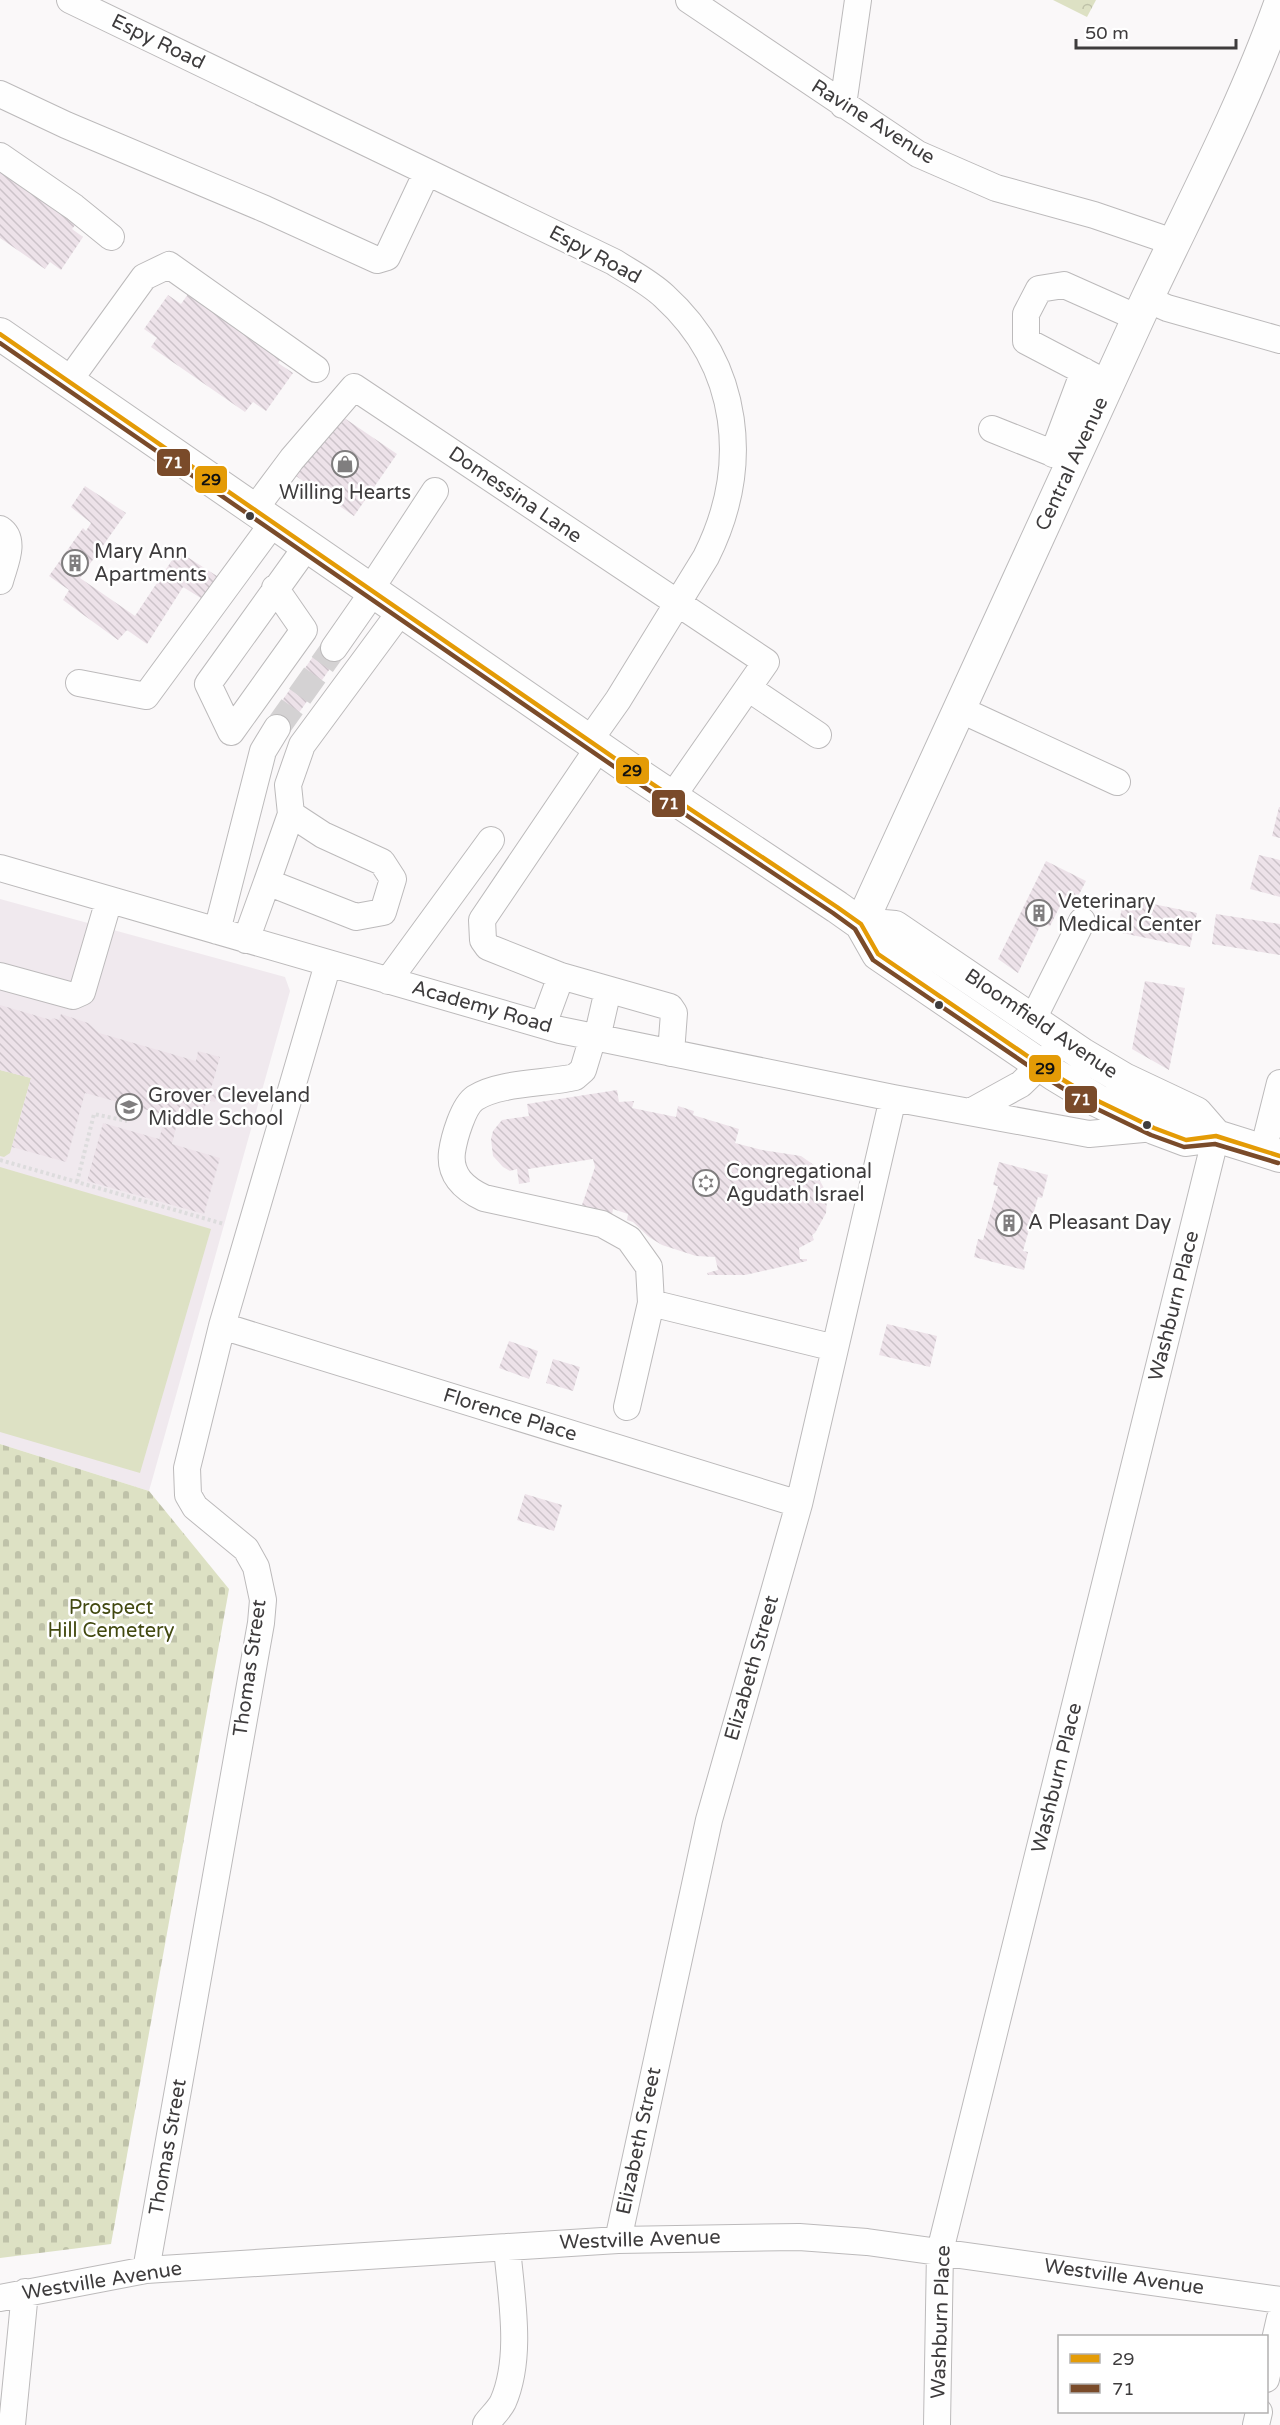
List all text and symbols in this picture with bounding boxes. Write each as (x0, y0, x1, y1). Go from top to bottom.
street label: Espy Road (107, 9, 209, 75)
scale bar (1076, 12, 1236, 50)
text: 50 m (1085, 22, 1129, 44)
street label: Ravine Avenue (807, 74, 939, 170)
street label: Espy Road (545, 221, 645, 289)
street label: Central Avenue (1030, 393, 1114, 535)
street label: Domessina Lane (444, 442, 586, 548)
line badge: 71 (156, 448, 191, 477)
shop icon: Willing Hearts (330, 449, 360, 479)
text: 71 (163, 453, 183, 473)
line badge: 29 (194, 465, 228, 494)
text: 29 (201, 470, 221, 490)
place label: Willing Hearts (279, 481, 411, 505)
unlabelled marker (244, 510, 256, 522)
place label: Mary Ann Apartments (94, 540, 207, 587)
building icon: Mary Ann Apartments (60, 548, 90, 578)
line badge: 29 (615, 756, 650, 785)
text: 29 (622, 761, 642, 781)
line badge: 71 (651, 789, 686, 818)
text: 71 (659, 794, 679, 814)
place label: Veterinary Medical Center (1058, 890, 1202, 937)
building icon: Veterinary Medical Center (1024, 898, 1054, 928)
street label: Bloomfield Avenue (960, 964, 1122, 1084)
street label: Academy Road (409, 975, 555, 1039)
unlabelled marker (933, 999, 945, 1011)
line badge: 29 (1028, 1054, 1062, 1083)
text: 29 (1035, 1059, 1055, 1079)
place label: Grover Cleveland Middle School (148, 1084, 310, 1131)
line badge: 71 (1064, 1085, 1098, 1114)
text: 71 (1071, 1090, 1091, 1110)
school or university icon: Grover Cleveland Middle School (114, 1092, 144, 1122)
unlabelled marker (1141, 1119, 1153, 1131)
place label: Congregational Agudath Israel (726, 1160, 872, 1207)
synagogue icon: Congregational Agudath Israel (691, 1168, 721, 1198)
building icon: A Pleasant Day (994, 1208, 1024, 1238)
place label: A Pleasant Day (1028, 1211, 1171, 1235)
street label: Washburn Place (1144, 1229, 1204, 1383)
street label: Florence Place (440, 1383, 580, 1447)
street label: Elizabeth Street (720, 1592, 784, 1743)
park label: Prospect Hill Cemetery (48, 1596, 175, 1643)
street label: Thomas Street (229, 1598, 272, 1738)
street label: Washburn Place (1027, 1701, 1087, 1855)
street label: Elizabeth Street (612, 2065, 666, 2217)
street label: Thomas Street (144, 2077, 192, 2217)
street label: Westville Avenue (559, 2225, 721, 2255)
street label: Washburn Place (926, 2245, 956, 2399)
street label: Westville Avenue (1042, 2254, 1206, 2300)
street label: Westville Avenue (20, 2257, 184, 2305)
legend (1058, 2335, 1268, 2413)
text: 29 (1112, 2348, 1135, 2370)
text: 71 (1112, 2378, 1135, 2400)

